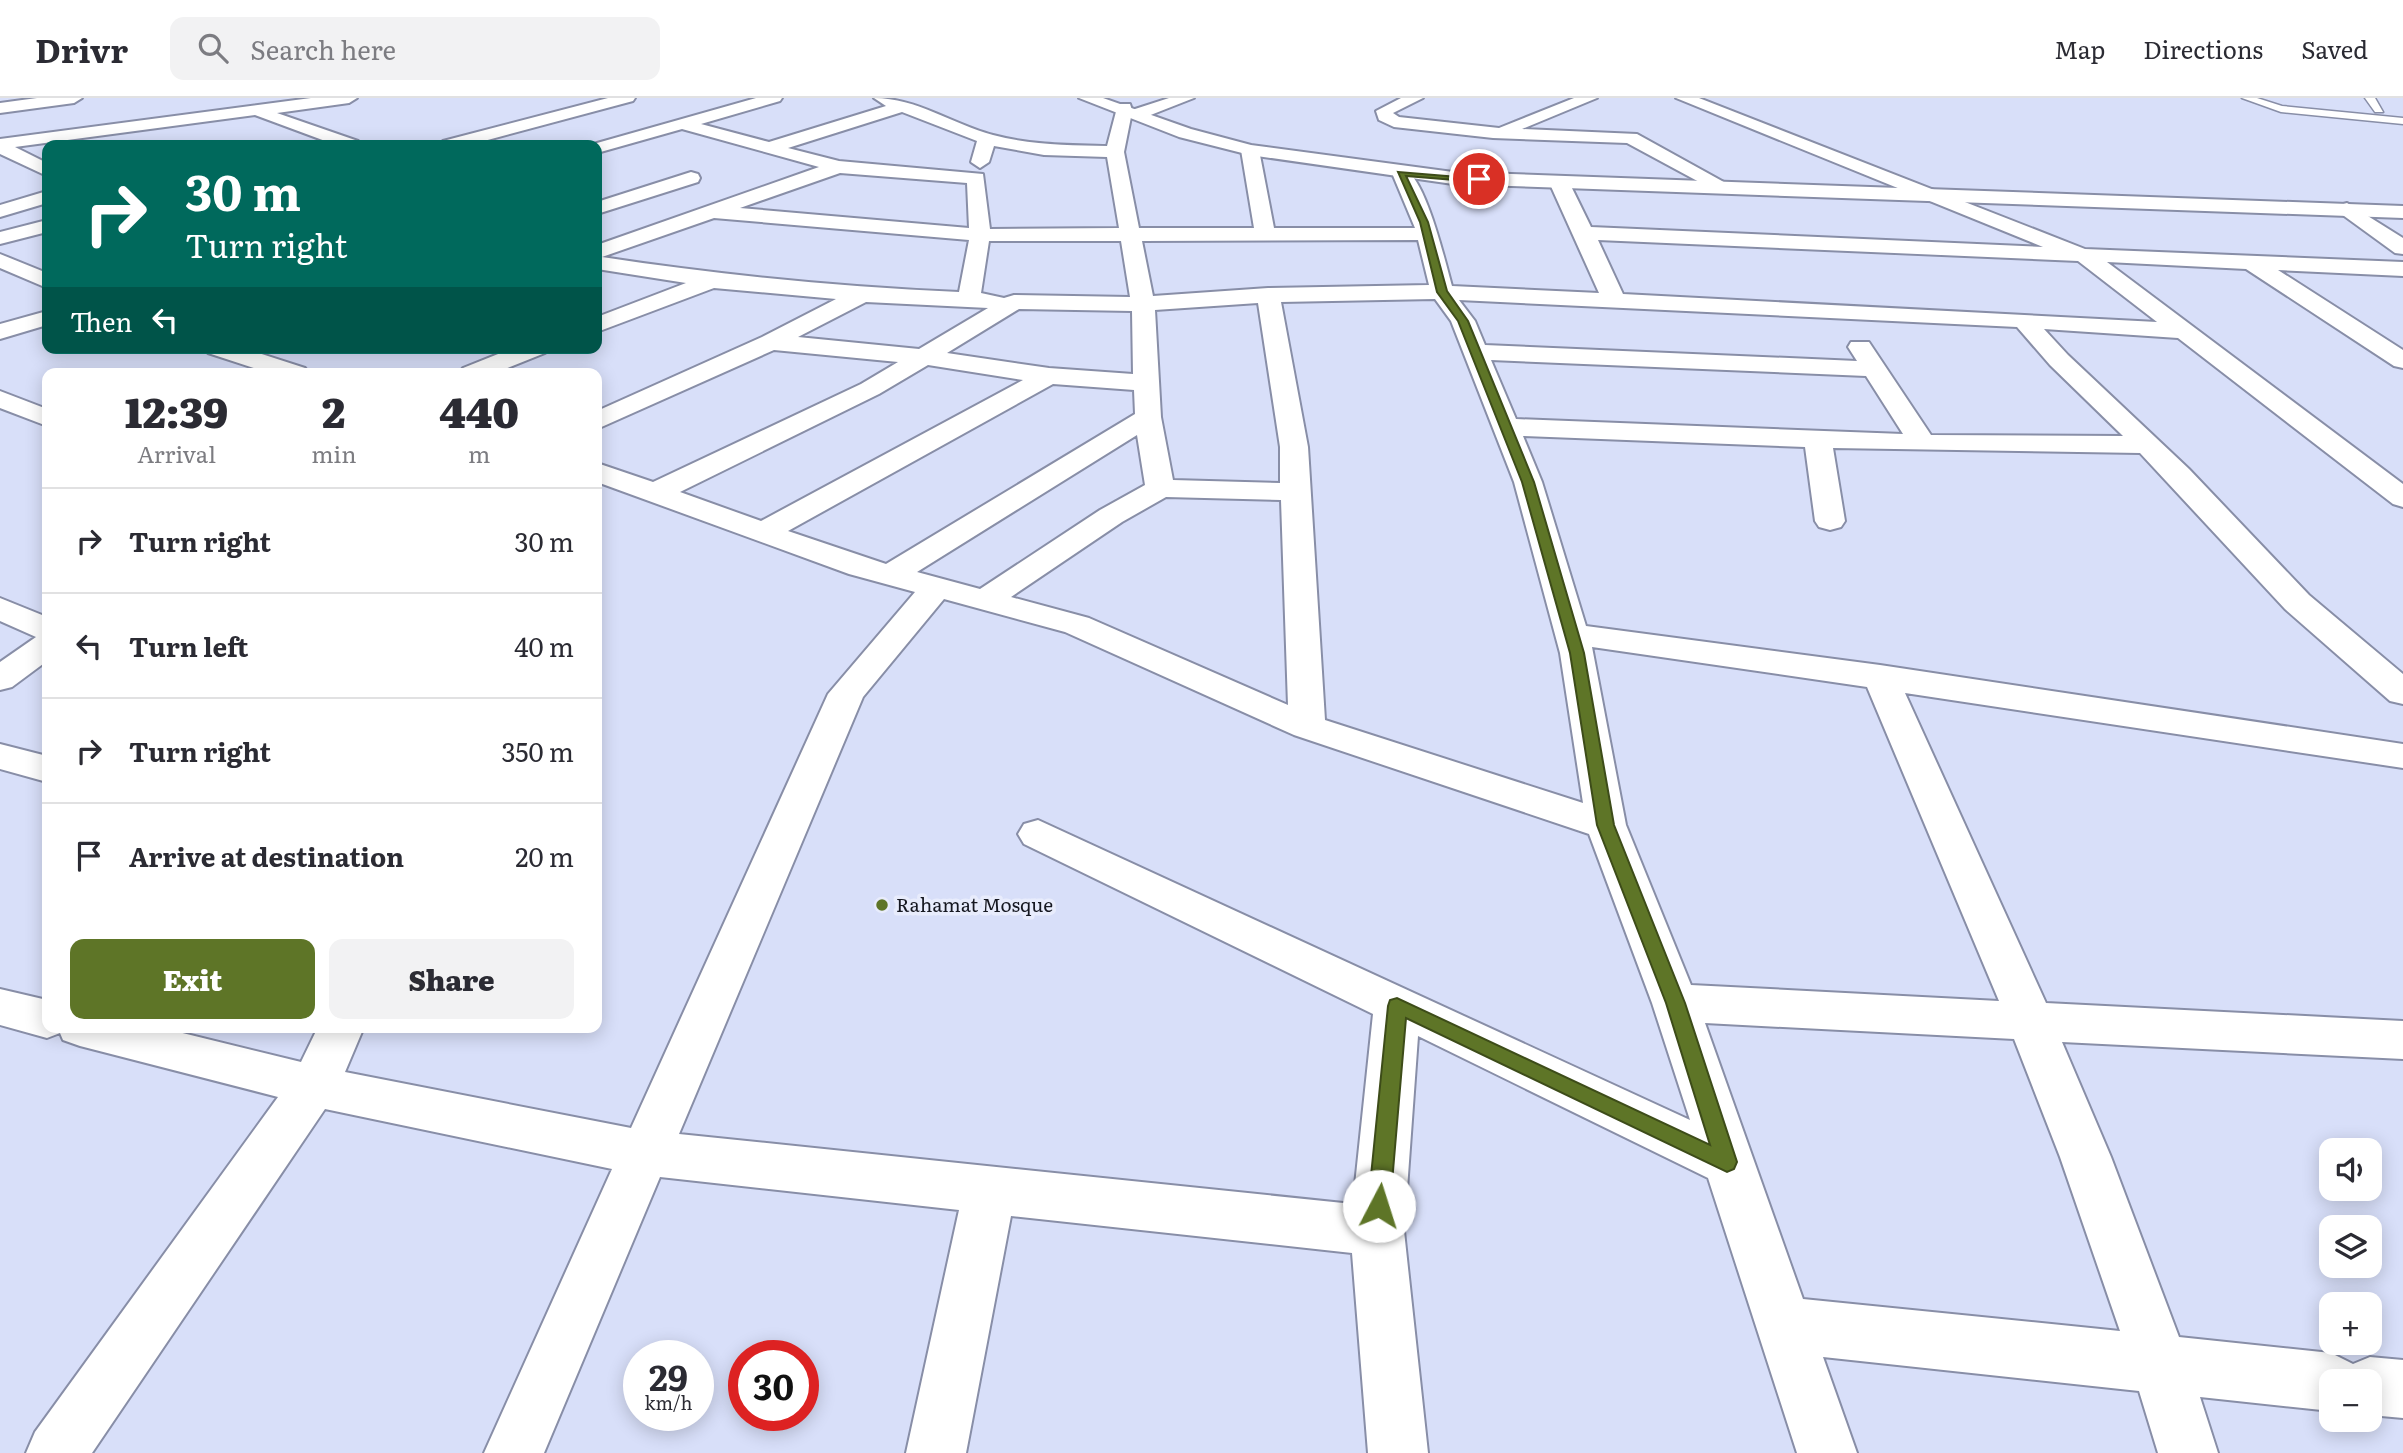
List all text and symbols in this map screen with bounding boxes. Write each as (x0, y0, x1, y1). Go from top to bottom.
search box (170, 17, 660, 80)
text: Drivr (35, 24, 128, 73)
icon: search (194, 29, 232, 67)
text: Search here (250, 29, 396, 68)
text: Map (2054, 31, 2105, 66)
text: Directions (2143, 31, 2263, 66)
text: Saved (2301, 31, 2368, 66)
pin (1449, 149, 1509, 209)
text: 30 m (185, 153, 301, 226)
icon: arrive (1460, 160, 1498, 198)
icon: right (70, 168, 161, 259)
text: Turn right (185, 220, 347, 268)
text: Then (70, 301, 132, 340)
icon: left (146, 301, 184, 339)
text: 12:39 (125, 379, 228, 441)
text: 2 (322, 379, 345, 441)
text: 440 (439, 379, 519, 441)
text: Arrival (137, 436, 216, 470)
text: min (311, 436, 356, 470)
text: m (468, 436, 490, 470)
text: Turn right (129, 521, 271, 560)
text: 30 m (514, 521, 574, 560)
icon: right (70, 522, 108, 560)
text: Turn left (129, 626, 248, 665)
text: 40 m (514, 626, 574, 665)
icon: left (70, 627, 108, 665)
text: Turn right (129, 731, 271, 770)
text: 350 m (501, 731, 574, 770)
icon: right (70, 732, 108, 770)
text: Arrive at destination (129, 836, 404, 875)
text: 20 m (515, 836, 574, 875)
icon: arrive (70, 837, 108, 875)
place label: Rahamat Mosque (896, 890, 1053, 918)
marker: Rahamat Mosque (874, 897, 890, 913)
button: Exit (70, 939, 315, 1019)
button: Share (329, 939, 574, 1019)
map controls (2319, 1138, 2382, 1432)
button: sound (2319, 1138, 2382, 1201)
position arrow (1342, 1169, 1416, 1243)
button: layers (2319, 1215, 2382, 1278)
button: + (2319, 1292, 2382, 1355)
speed limit sign: 30 (728, 1340, 819, 1431)
text: 29 (649, 1350, 688, 1402)
button: − (2319, 1369, 2382, 1432)
text: km/h (645, 1389, 692, 1416)

